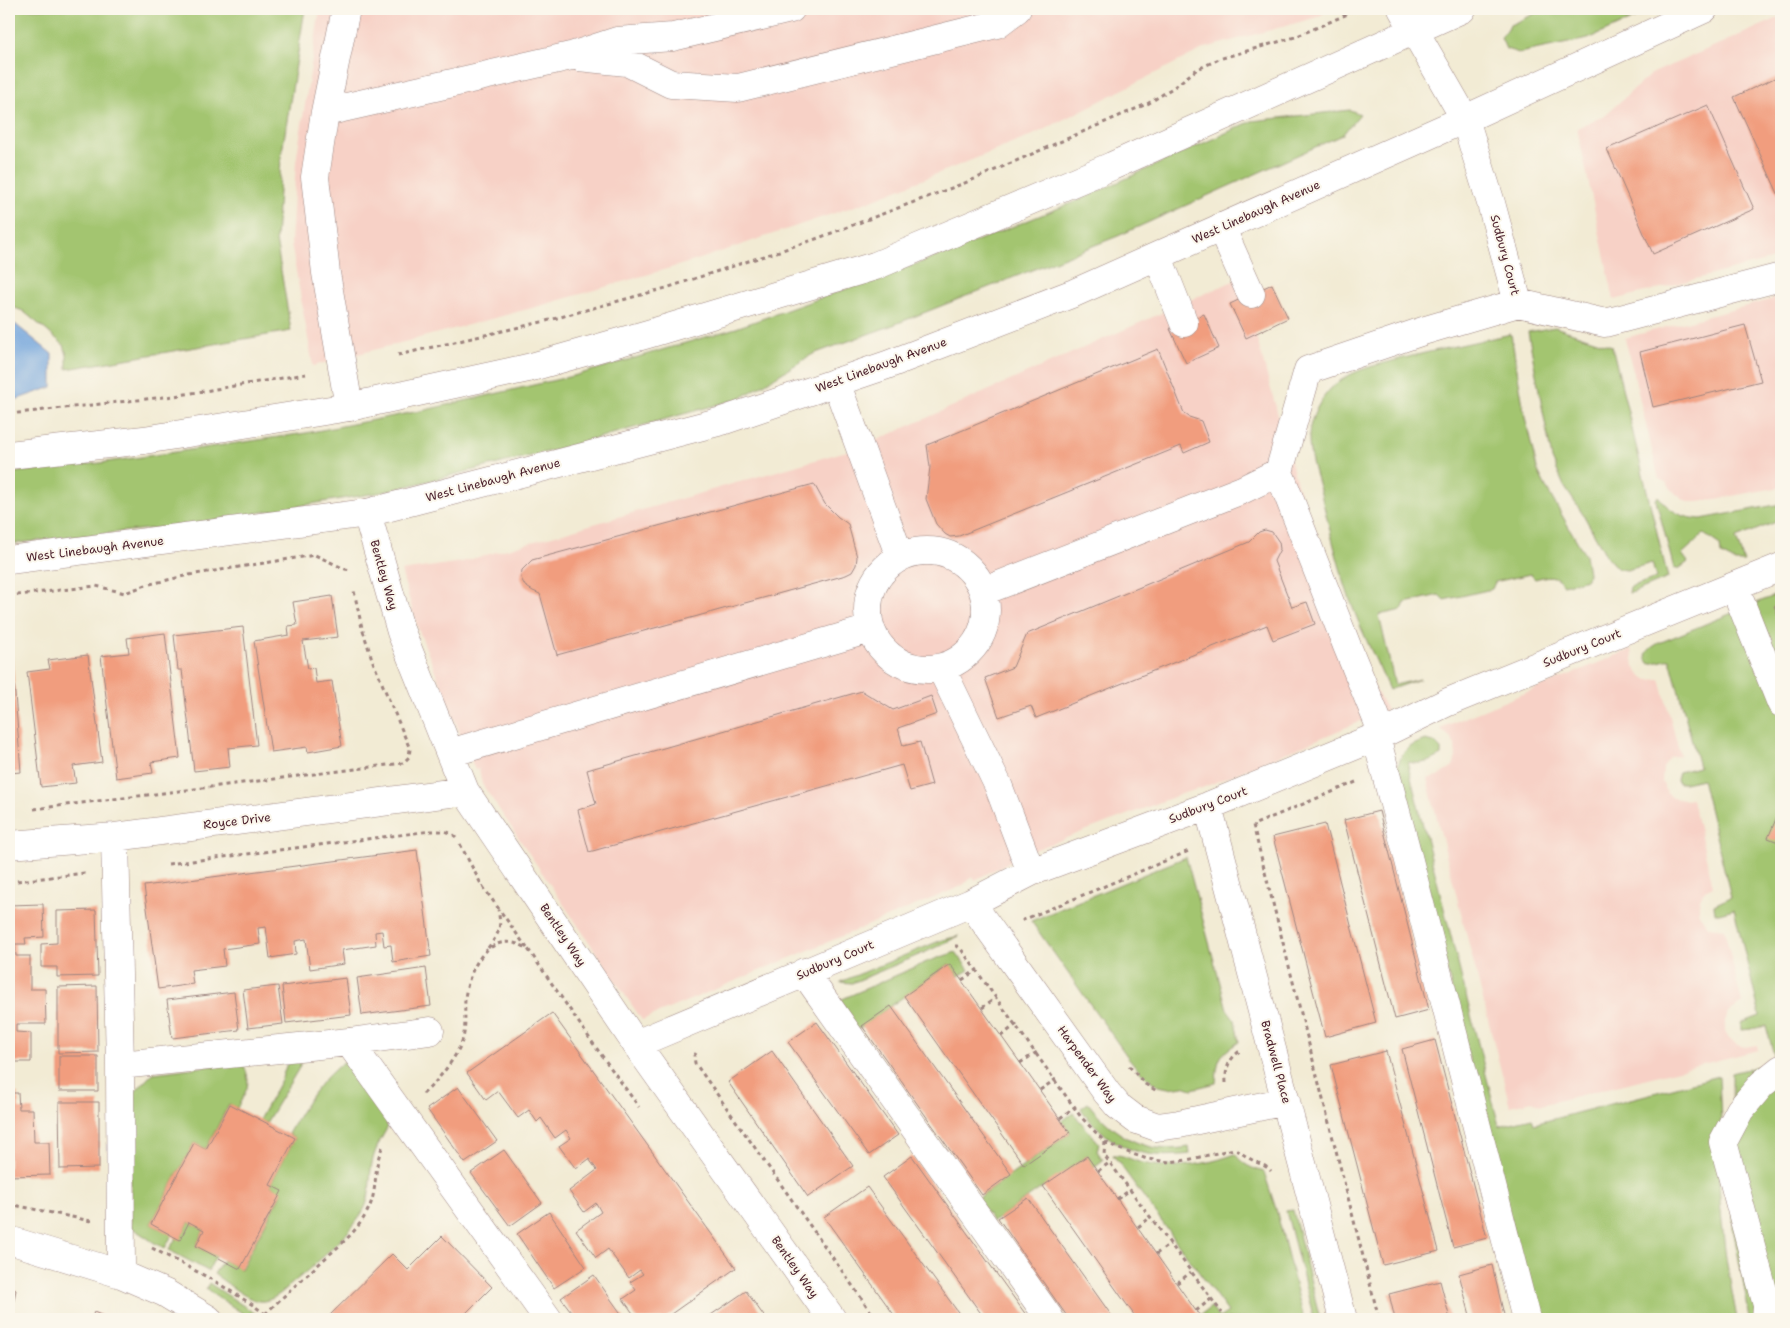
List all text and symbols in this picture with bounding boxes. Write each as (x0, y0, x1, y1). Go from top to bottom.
street label: West Linebaugh Avenue (1189, 176, 1323, 248)
street label: Sudbury Court (1487, 213, 1523, 297)
street label: West Linebaugh Avenue (813, 334, 949, 396)
street label: West Linebaugh Avenue (424, 454, 562, 506)
street label: West Linebaugh Avenue (25, 533, 165, 565)
street label: Bentley Way (366, 538, 402, 612)
street label: Sudbury Court (1541, 625, 1623, 671)
street label: Sudbury Court (1166, 783, 1250, 827)
street label: Royce Drive (202, 809, 272, 833)
street label: Bentley Way (536, 901, 590, 970)
street label: Sudbury Court (794, 936, 876, 984)
street label: Bradwell Place (1257, 1019, 1295, 1106)
street label: Harpender Way (1054, 1022, 1120, 1106)
street label: Bentley Way (768, 1233, 822, 1301)

